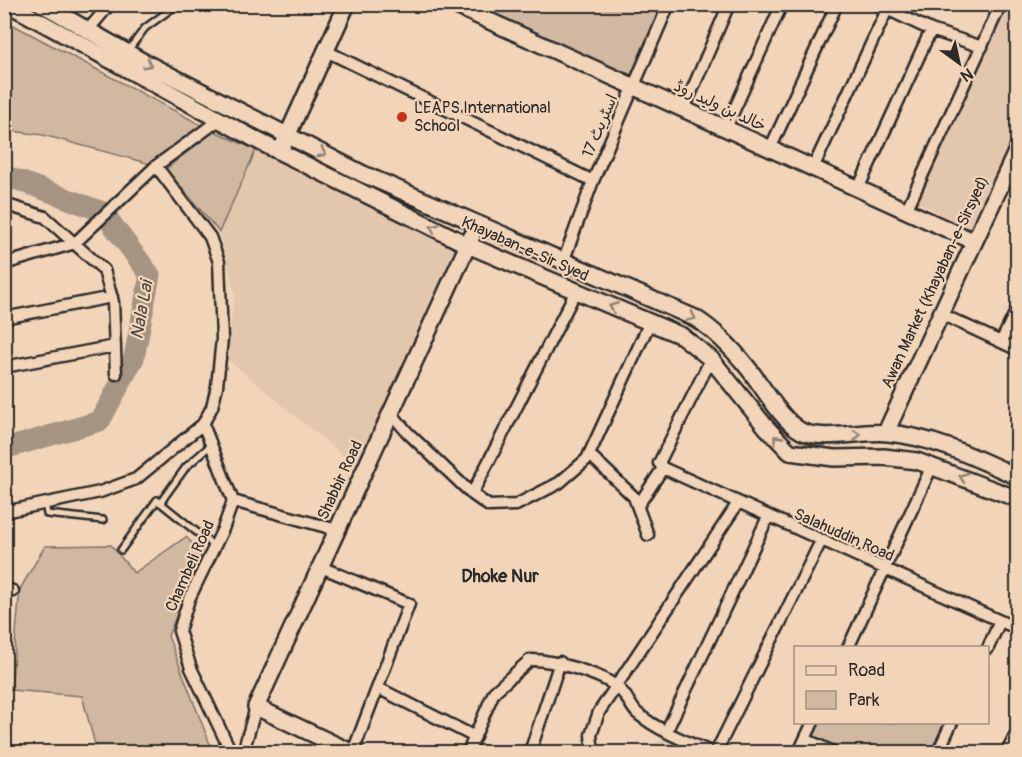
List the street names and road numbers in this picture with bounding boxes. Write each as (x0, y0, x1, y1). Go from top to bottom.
street label: خالد بن ولید روڈ (671, 76, 769, 136)
street label: اسٹریٹ 17 (578, 91, 622, 161)
street label: Awan Market (Khayaban-e-Sirsyed) (877, 173, 993, 391)
street label: Khayaban-e-Sir Syed (458, 212, 592, 286)
street label: Shabbir Road (313, 437, 367, 523)
street label: Salahuddin Road (791, 504, 897, 566)
street label: Chambeli Road (161, 517, 219, 615)

